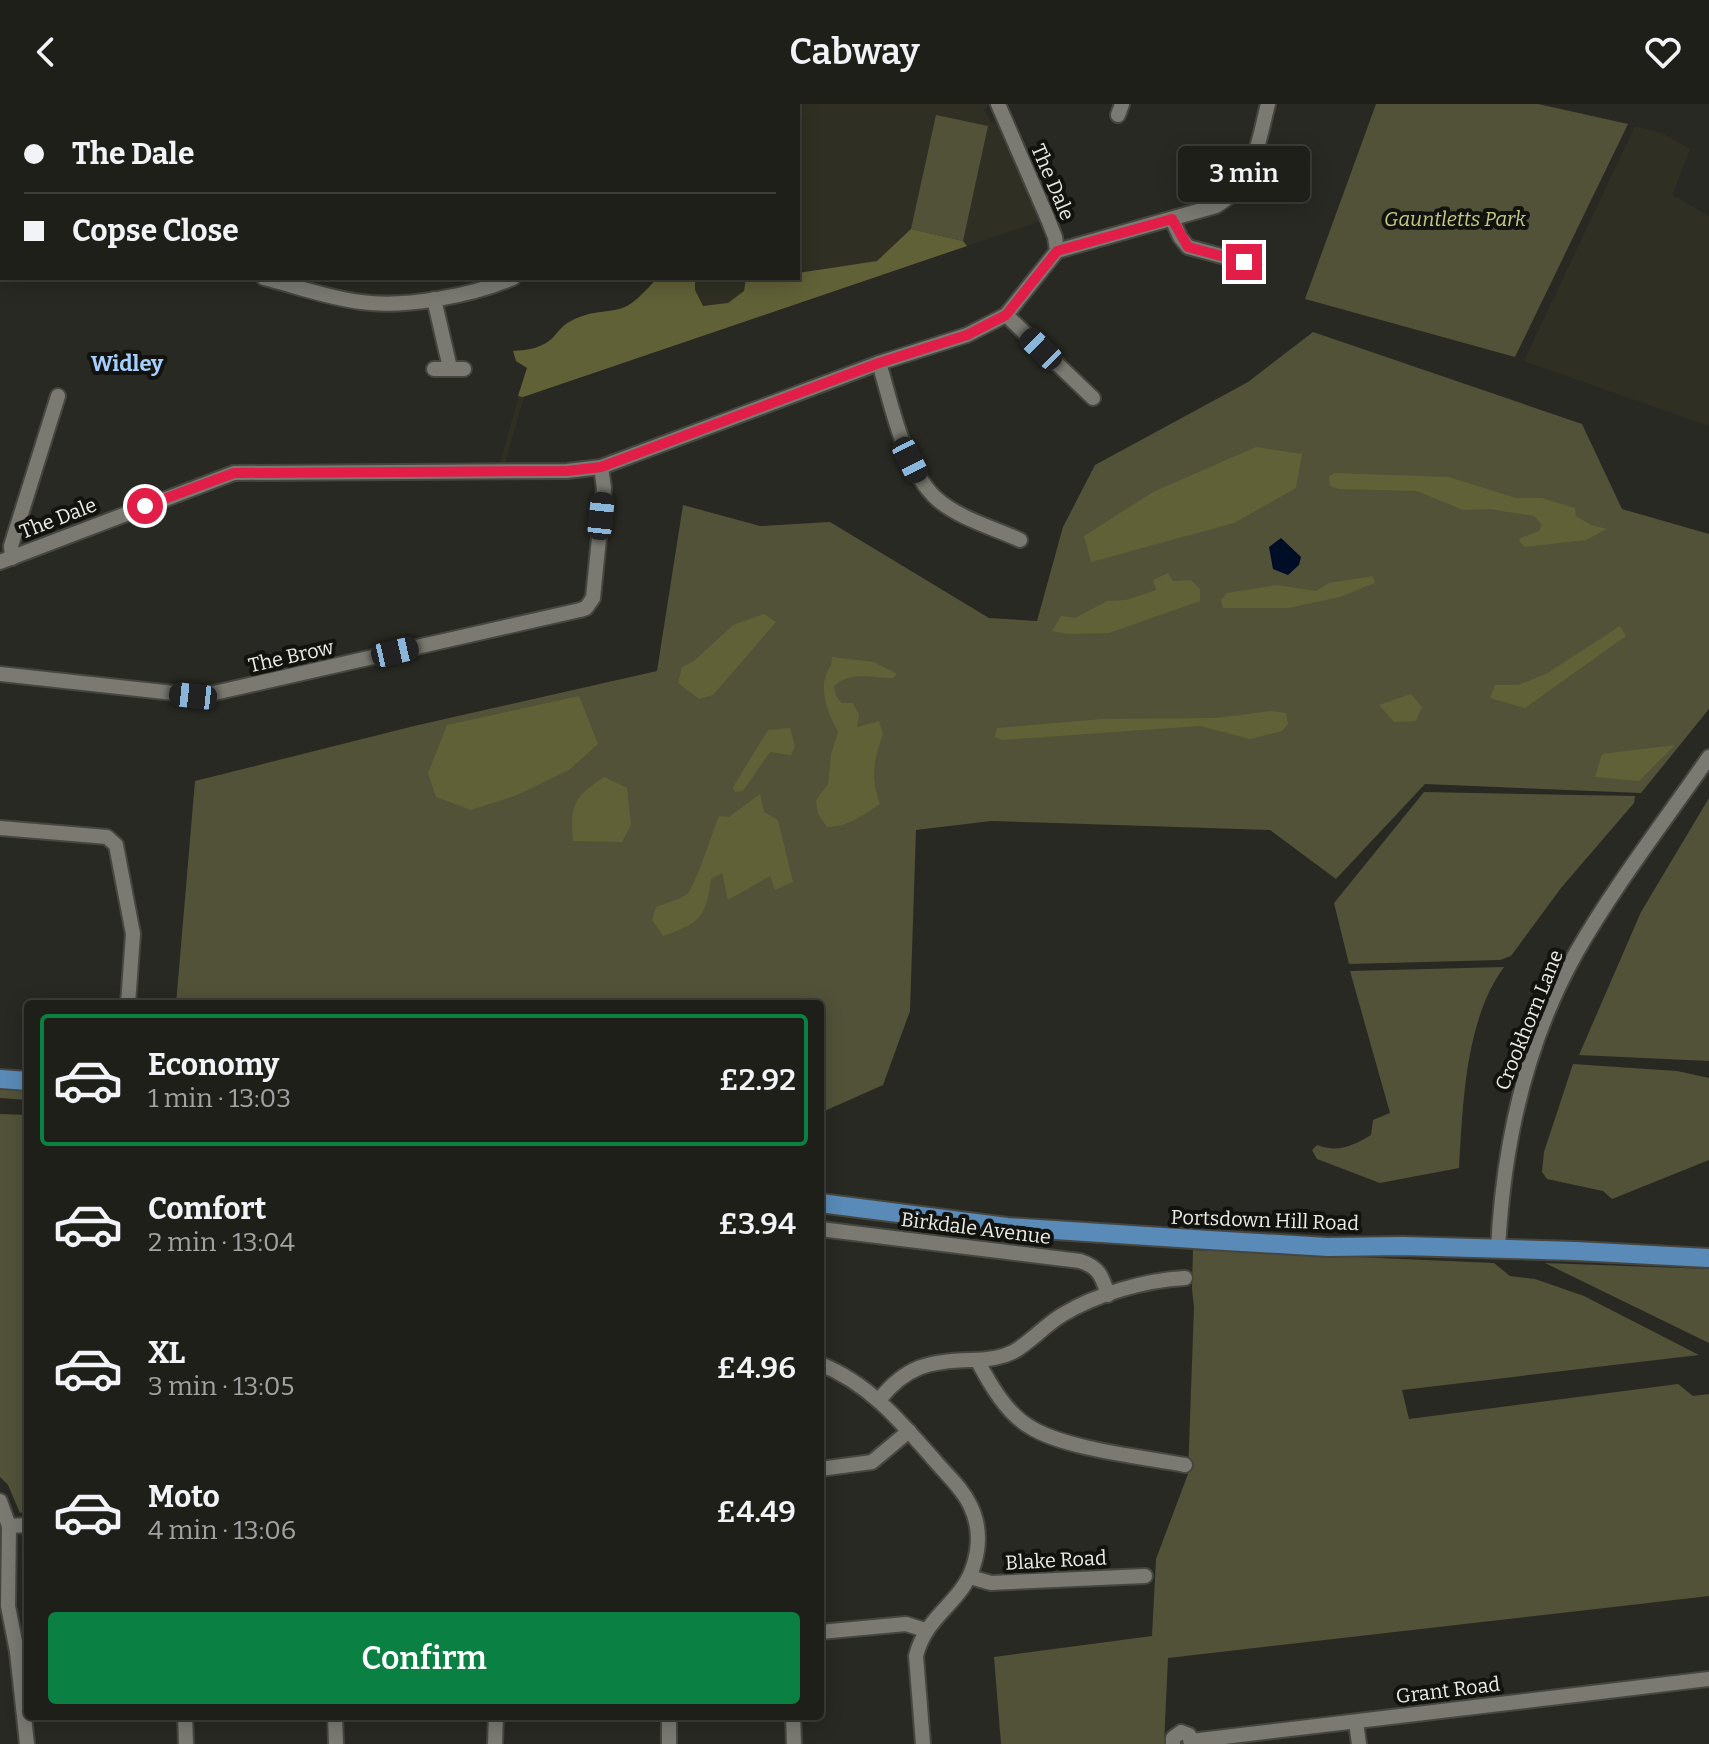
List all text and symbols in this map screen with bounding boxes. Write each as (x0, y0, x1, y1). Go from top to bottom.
icon: back (24, 30, 68, 74)
text: Cabway (789, 30, 920, 74)
icon: heart (1641, 30, 1685, 74)
text: The Dale (72, 136, 194, 172)
street label: The Dale (1026, 140, 1080, 224)
callout: 3 min (1178, 146, 1310, 202)
text: 3 min (1209, 158, 1279, 189)
park label: Gauntletts Park (1384, 207, 1526, 231)
text: Copse Close (72, 213, 239, 249)
route end (1226, 244, 1262, 280)
car (1015, 324, 1067, 374)
district label: Widley (91, 350, 164, 377)
car (888, 433, 932, 487)
route start (127, 488, 163, 524)
car (587, 491, 615, 541)
street label: The Dale (16, 492, 100, 544)
street label: The Brow (246, 634, 337, 677)
car (369, 635, 421, 669)
car (168, 682, 218, 710)
street label: Crookhorn Lane (1490, 946, 1568, 1094)
icon: car (52, 1044, 124, 1116)
text: Economy (148, 1047, 279, 1083)
text: £2.92 (719, 1062, 796, 1098)
text: 1 min · 13:03 (148, 1083, 291, 1114)
icon: car (52, 1188, 124, 1260)
text: Comfort (148, 1191, 266, 1227)
street label: Portsdown Hill Road (1170, 1205, 1360, 1235)
text: £3.94 (718, 1206, 796, 1242)
street label: Birkdale Avenue (900, 1207, 1052, 1249)
text: 2 min · 13:04 (148, 1227, 295, 1258)
icon: car (52, 1332, 124, 1404)
text: XL (148, 1335, 185, 1371)
text: £4.96 (717, 1350, 796, 1386)
text: 3 min · 13:05 (148, 1371, 294, 1402)
icon: car (52, 1476, 124, 1548)
text: Moto (148, 1479, 220, 1515)
text: £4.49 (716, 1494, 796, 1530)
text: 4 min · 13:06 (148, 1515, 296, 1546)
street label: Blake Road (1005, 1545, 1108, 1575)
button: Confirm (48, 1612, 800, 1704)
street label: Grant Road (1395, 1672, 1502, 1708)

